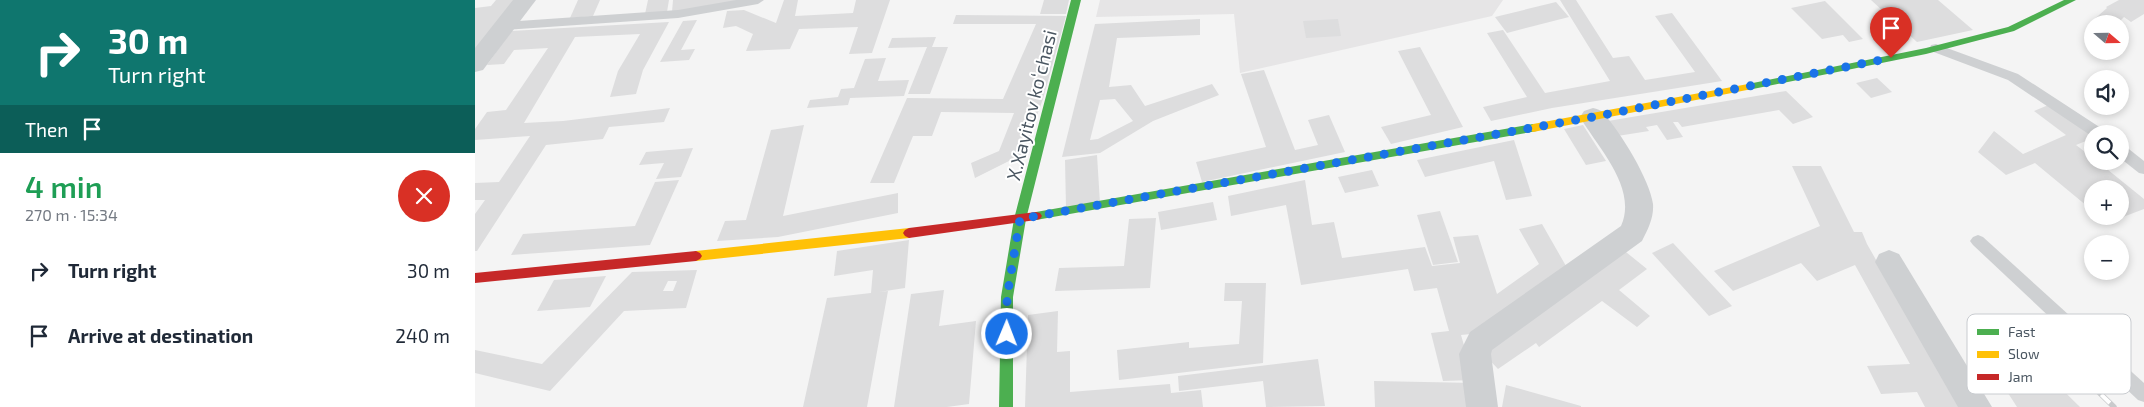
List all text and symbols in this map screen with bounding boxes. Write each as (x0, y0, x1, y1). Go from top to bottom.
pin (1870, 7, 1912, 58)
icon: arrive (1877, 14, 1905, 42)
north arrow (2084, 15, 2129, 60)
map controls (2084, 15, 2129, 280)
text: 30 m (108, 19, 188, 61)
icon: right (25, 20, 90, 85)
street label: X.Xayitov koʻchasi (1001, 27, 1061, 183)
text: Turn right (108, 61, 206, 87)
button: sound (2084, 70, 2129, 115)
icon: arrive (78, 115, 106, 143)
text: Then (25, 118, 68, 141)
button: search (2084, 125, 2129, 170)
text: 4 min (25, 168, 103, 204)
button: close (398, 170, 450, 222)
button: + (2084, 180, 2129, 225)
text: 270 m · 15:34 (25, 205, 118, 224)
button: − (2084, 235, 2129, 280)
icon: right (25, 257, 53, 285)
text: Turn right (68, 259, 156, 282)
text: 30 m (407, 259, 450, 282)
position arrow (980, 307, 1032, 359)
legend (1967, 314, 2131, 394)
icon: arrive (25, 322, 53, 350)
text: Fast (2008, 323, 2035, 340)
text: Arrive at destination (68, 324, 253, 347)
text: 240 m (395, 324, 450, 347)
text: Slow (2008, 345, 2040, 362)
text: Jam (2008, 368, 2033, 385)

